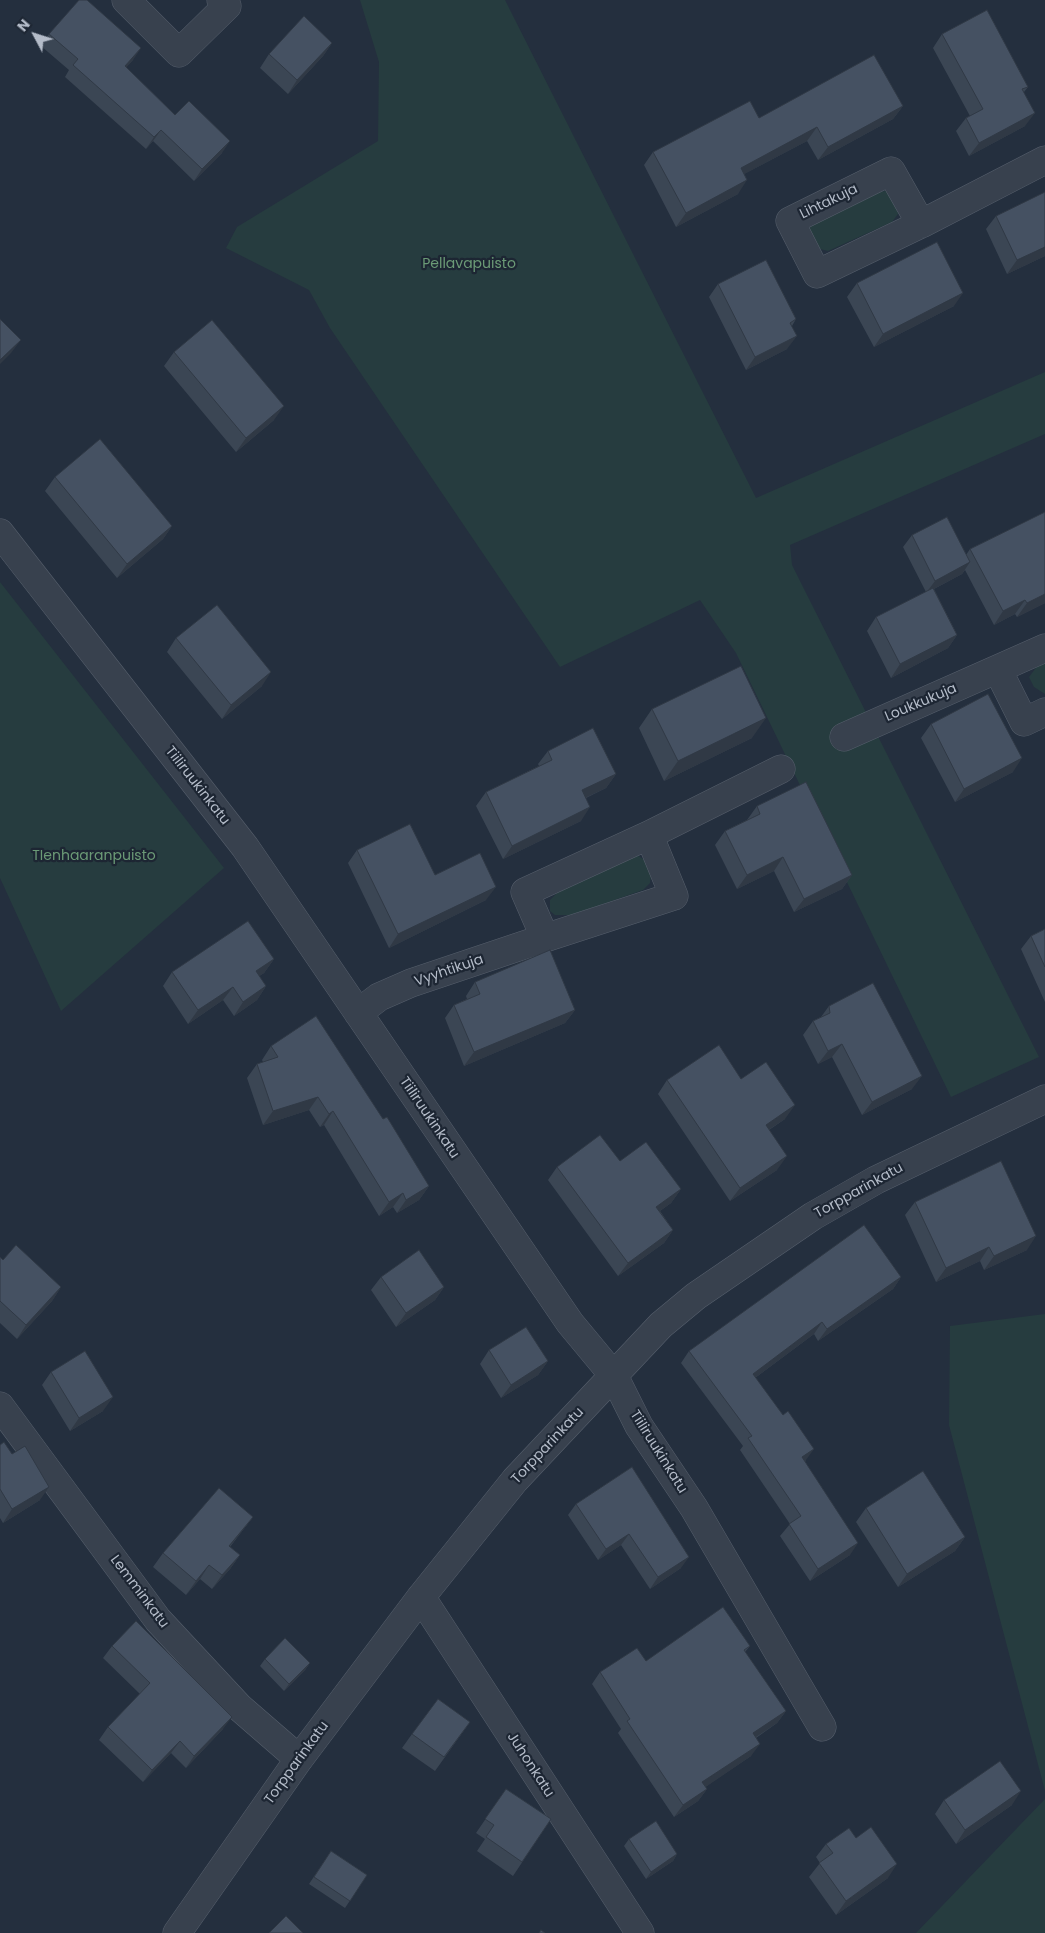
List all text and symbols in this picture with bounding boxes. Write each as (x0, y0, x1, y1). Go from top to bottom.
north arrow (10, 10, 60, 60)
text: N (12, 15, 35, 36)
street label: Lihtakuja (797, 181, 861, 223)
park label: Pellavapuisto (422, 256, 516, 272)
street label: Loukkukuja (883, 680, 959, 726)
street label: Tiiliruukinkatu (161, 743, 233, 829)
park label: TIenhaaranpuisto (32, 848, 156, 864)
street label: Vyyhtikuja (412, 951, 486, 991)
street label: Tiiliruukinkatu (396, 1074, 462, 1162)
street label: Torpparinkatu (812, 1160, 906, 1222)
street label: Torpparinkatu (508, 1404, 588, 1488)
street label: Tiiliruukinkatu (626, 1407, 690, 1497)
street label: Lemminkatu (106, 1552, 172, 1632)
street label: Torpparinkatu (261, 1718, 333, 1808)
street label: Juhonkatu (503, 1729, 557, 1801)

